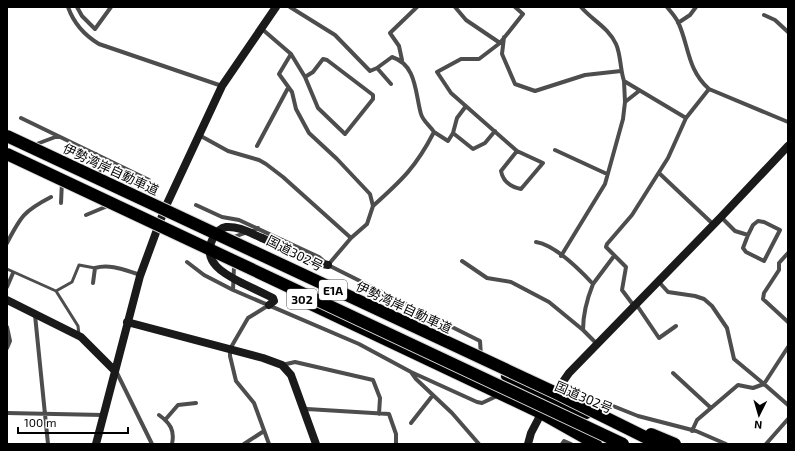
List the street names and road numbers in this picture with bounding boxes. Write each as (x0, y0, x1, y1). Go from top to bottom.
street label: 伊勢湾岸自動車道 (60, 140, 162, 198)
street label: 国道302号 (264, 232, 326, 274)
street label: 伊勢湾岸自動車道 (353, 278, 455, 336)
road number: E1A (319, 280, 347, 300)
road number: 302 (287, 289, 317, 309)
street label: 国道302号 (553, 378, 615, 416)

